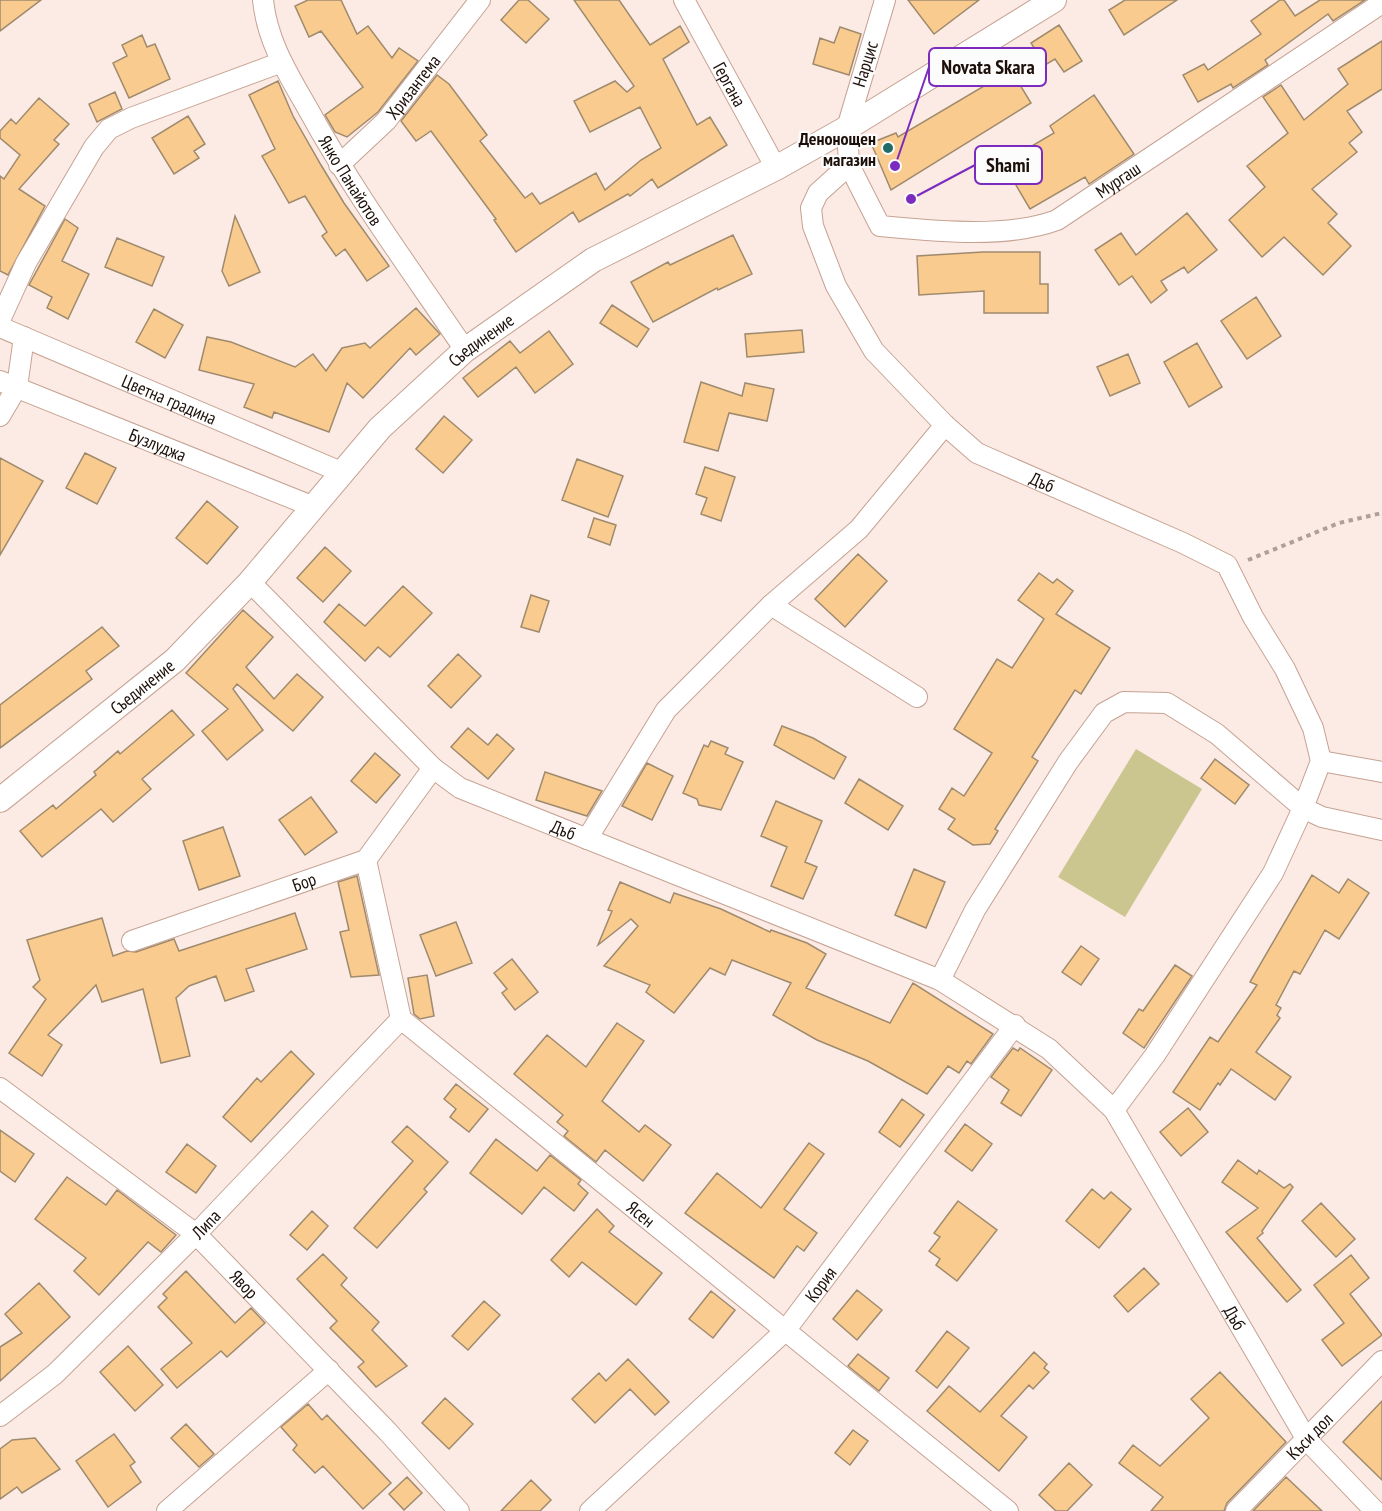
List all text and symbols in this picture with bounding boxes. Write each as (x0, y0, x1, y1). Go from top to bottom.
street label: Нарцис (847, 38, 883, 90)
callout: Novata Skara (929, 48, 1046, 86)
street label: Хризантема (380, 50, 445, 123)
text: Novata Skara (941, 54, 1035, 80)
street label: Гергана (709, 58, 752, 111)
place label: Денонощен магазин (799, 127, 876, 171)
street label: Янко Панайотов (314, 131, 388, 230)
marker: Денонощен магазин (881, 141, 895, 155)
callout: Shami (975, 146, 1042, 184)
text: Shami (986, 152, 1030, 178)
street label: Мургаш (1091, 156, 1145, 203)
street label: Съединение (443, 308, 518, 371)
street label: Цветна градина (119, 369, 220, 429)
street label: Бузлуджа (126, 423, 190, 466)
street label: Дъб (1026, 466, 1059, 497)
street label: Съединение (105, 654, 179, 719)
street label: Дъб (548, 814, 579, 845)
street label: Бор (289, 867, 319, 896)
street label: Ясен (622, 1195, 660, 1232)
street label: Липа (186, 1204, 225, 1244)
street label: Кория (799, 1262, 841, 1306)
street label: Явор (225, 1265, 264, 1303)
street label: Дъб (1219, 1301, 1252, 1334)
street label: Къси дол (1281, 1407, 1337, 1464)

